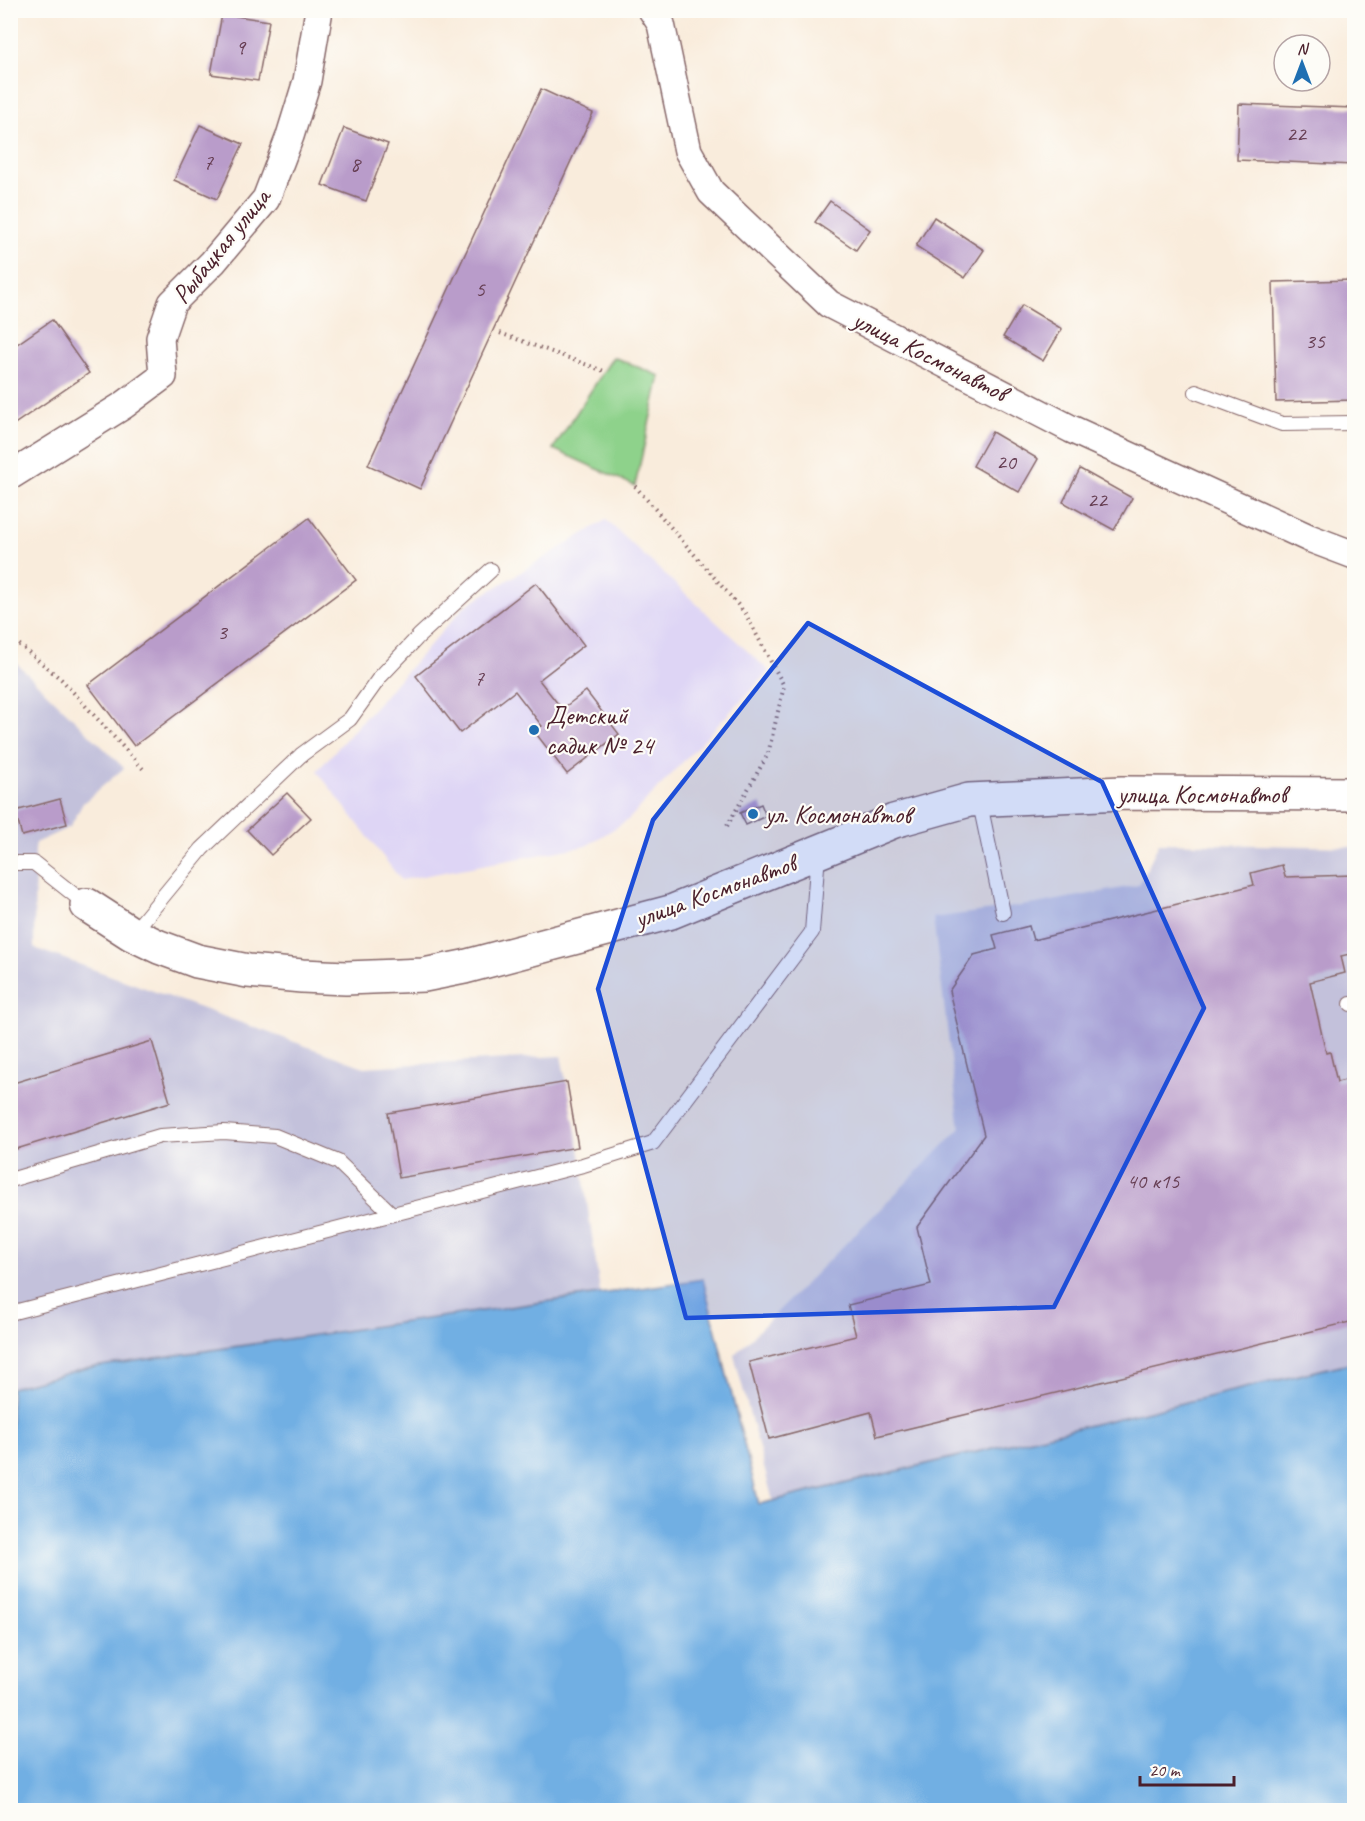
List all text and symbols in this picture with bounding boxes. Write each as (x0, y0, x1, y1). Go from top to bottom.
house number: 9 (235, 33, 247, 61)
north arrow (1272, 33, 1332, 93)
text: N (1297, 39, 1310, 59)
house number: 22 (1286, 120, 1308, 148)
house number: 7 (203, 148, 214, 176)
house number: 8 (350, 150, 362, 178)
street label: Рыбацкая улица (164, 180, 279, 310)
house number: 5 (475, 275, 486, 303)
street label: улица Космонавтов (845, 302, 1017, 411)
house number: 35 (1305, 327, 1326, 355)
house number: 20 (996, 448, 1018, 476)
house number: 22 (1087, 486, 1109, 514)
house number: 3 (217, 618, 229, 646)
house number: 7 (474, 664, 485, 692)
place label: Детский садик № 24 (546, 699, 656, 762)
marker: Детский садик № 24 (527, 723, 541, 737)
street label: улица Космонавтов (1116, 778, 1291, 811)
place label: ул. Космонавтов (763, 798, 916, 831)
marker: ул. Космонавтов (746, 807, 760, 821)
street label: улица Космонавтов (628, 845, 804, 936)
house number: 40 к15 (1126, 1167, 1181, 1195)
scale bar (1140, 1749, 1234, 1787)
text: 20 m (1149, 1759, 1182, 1781)

